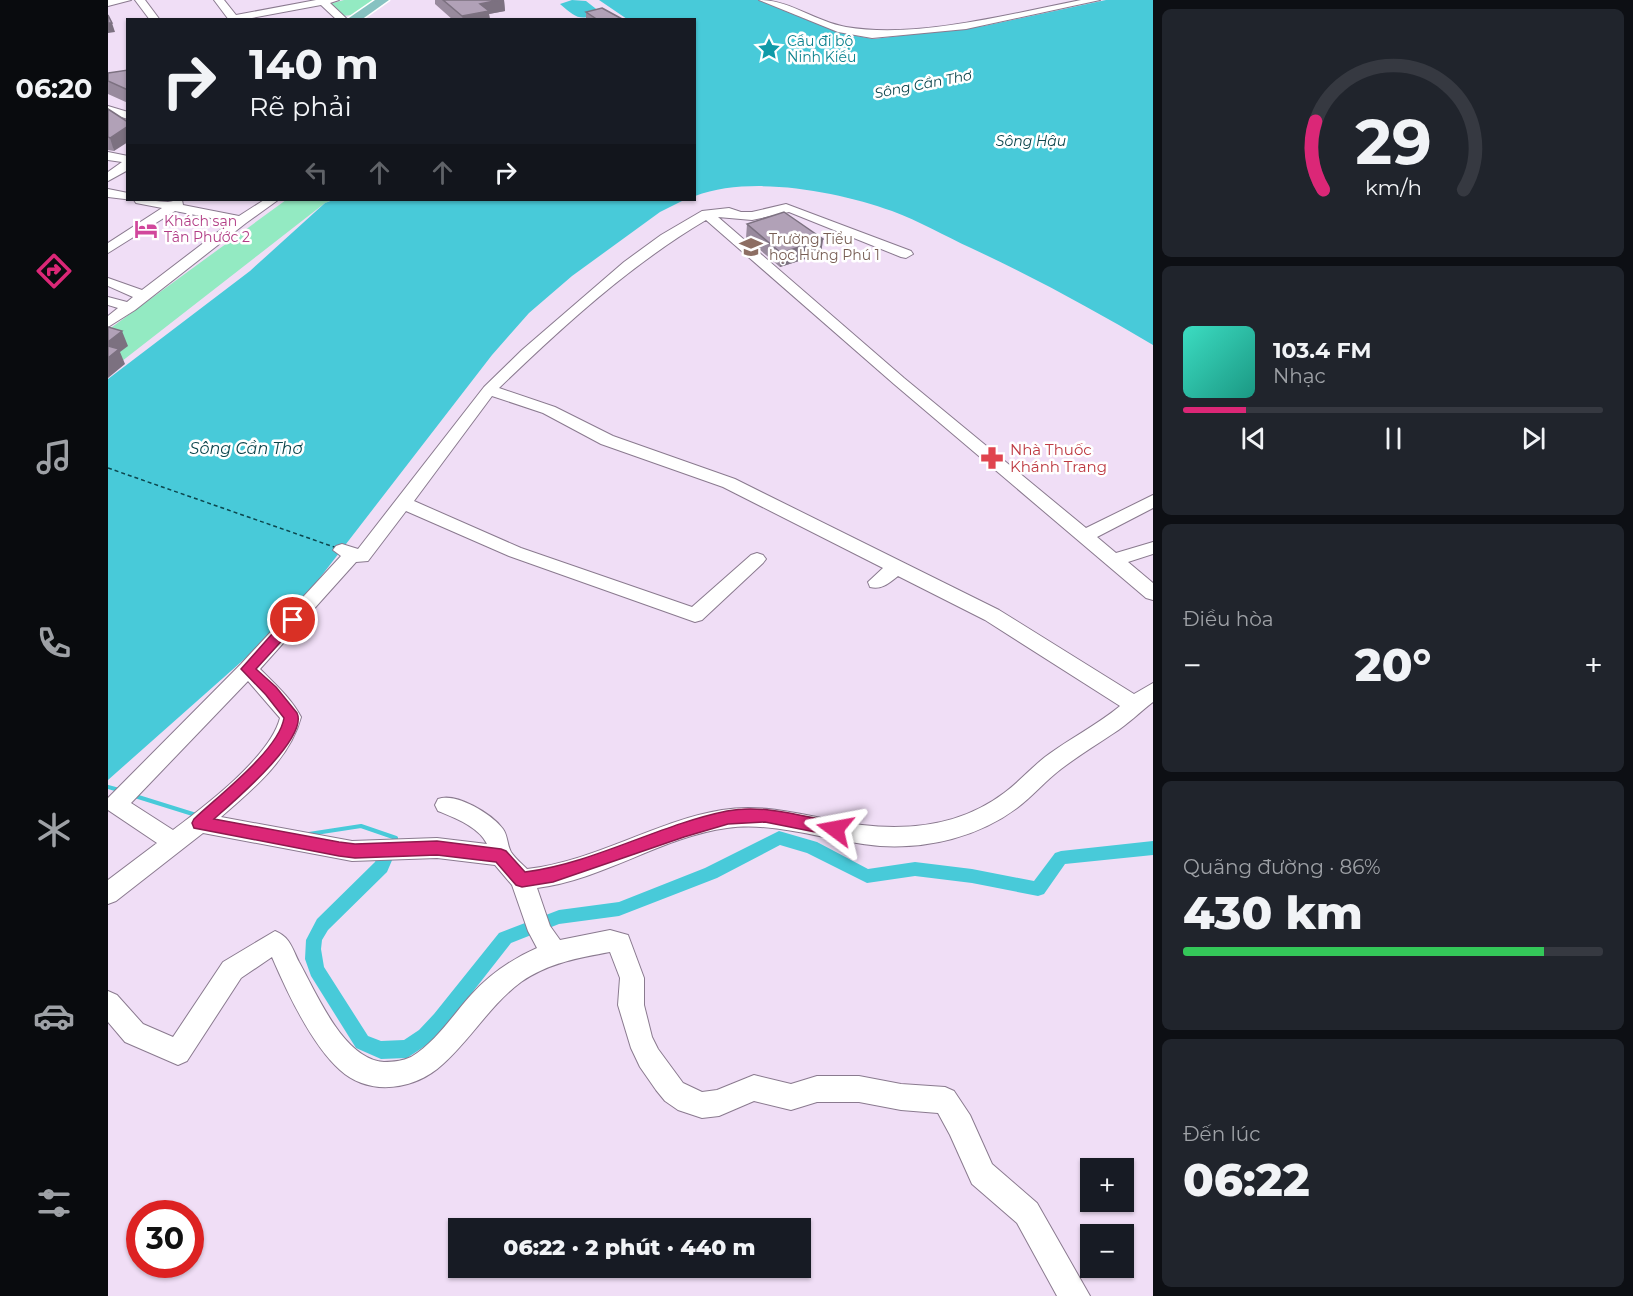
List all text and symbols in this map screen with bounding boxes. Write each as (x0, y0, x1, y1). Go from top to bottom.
place label: Cầu đi bộ Ninh Kiều (787, 32, 856, 66)
place icon: Cầu đi bộ Ninh Kiều (756, 36, 782, 62)
text: 140 m (249, 38, 379, 90)
icon: right (150, 42, 228, 120)
water label: Sông Cần Thơ (873, 66, 973, 102)
text: 06:20 (16, 72, 92, 105)
text: Rẽ phải (249, 90, 352, 123)
text: 29 (1355, 104, 1431, 180)
water label: Sông Hậu (996, 132, 1066, 150)
icon: left (300, 156, 333, 189)
icon: ahead (363, 156, 396, 189)
icon: ahead (426, 156, 459, 189)
icon: right (489, 156, 522, 189)
text: km/h (1364, 175, 1422, 201)
place label: Khách sạn Tân Phước 2 (164, 212, 250, 246)
hotel icon: Khách sạn Tân Phước 2 (133, 216, 159, 242)
place label: Trường Tiểu học Hưng Phú 1 (769, 230, 880, 264)
school or university icon: Trường Tiểu học Hưng Phú 1 (738, 234, 764, 260)
icon: directions (33, 250, 75, 292)
text: 103.4 FM (1273, 337, 1372, 364)
text: Nhạc (1273, 364, 1326, 388)
icon: previous (1237, 422, 1270, 455)
icon: pause (1377, 422, 1410, 455)
icon: next (1517, 422, 1550, 455)
icon: music (33, 436, 75, 478)
water label: Sông Cần Thơ (190, 439, 303, 458)
place label: Nhà Thuốc Khánh Trang (1010, 440, 1107, 476)
pharmacy icon: Nhà Thuốc Khánh Trang (979, 445, 1005, 471)
pin (267, 594, 318, 645)
icon: arrive (276, 603, 309, 636)
text: Điều hòa (1183, 607, 1274, 631)
icon: phone (33, 622, 75, 664)
text: 20° (1355, 637, 1431, 692)
text: − (1183, 645, 1202, 685)
text: + (1584, 645, 1603, 685)
position arrow (803, 797, 867, 861)
icon: climate (33, 809, 75, 851)
text: Quãng đường · 86% (1183, 855, 1381, 879)
text: 430 km (1183, 885, 1363, 940)
icon: car (33, 995, 75, 1037)
text: Đến lúc (1183, 1122, 1261, 1146)
text: 06:22 (1183, 1152, 1310, 1207)
map controls (1080, 1158, 1134, 1278)
button: + (1080, 1158, 1134, 1212)
icon: filters (33, 1182, 75, 1224)
speed limit sign: 30 (126, 1200, 204, 1278)
button: − (1080, 1224, 1134, 1278)
text: 06:22 · 2 phút · 440 m (503, 1234, 756, 1261)

